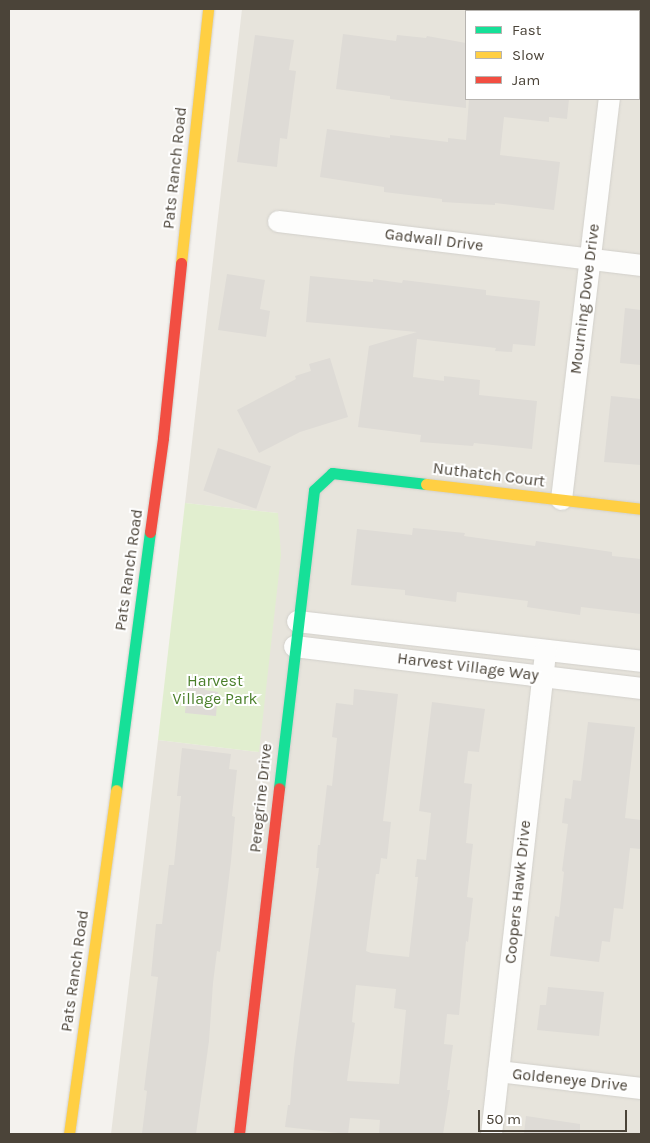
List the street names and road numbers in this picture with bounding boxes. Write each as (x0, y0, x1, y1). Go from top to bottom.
street label: Pats Ranch Road (159, 106, 191, 230)
street label: Mourning Dove Drive (566, 223, 604, 375)
street label: Gadwall Drive (384, 224, 484, 256)
street label: Nuthatch Court (432, 459, 546, 491)
street label: Pats Ranch Road (111, 508, 147, 632)
street label: Harvest Village Way (396, 649, 540, 685)
street label: Peregrine Drive (246, 742, 276, 854)
street label: Coopers Hawk Drive (501, 819, 535, 965)
street label: Pats Ranch Road (57, 909, 93, 1033)
street label: Goldeneye Drive (511, 1064, 629, 1096)

